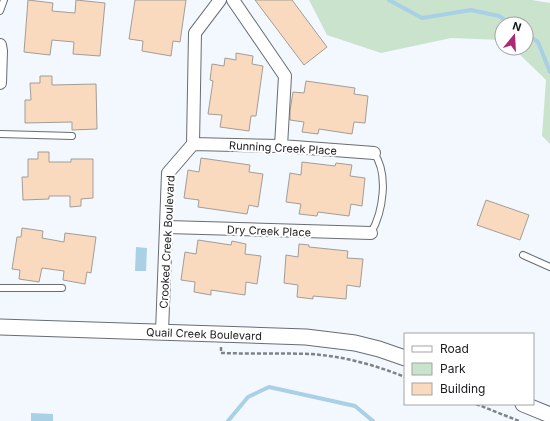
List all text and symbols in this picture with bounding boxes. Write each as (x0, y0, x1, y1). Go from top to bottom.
north arrow (494, 16, 534, 56)
text: N (511, 19, 523, 34)
street label: Running Creek Place (229, 138, 337, 158)
street label: Crooked Creek Boulevard (157, 175, 177, 309)
street label: Dry Creek Place (227, 223, 311, 239)
street label: Quail Creek Boulevard (146, 325, 262, 343)
legend (404, 333, 534, 405)
text: Road (440, 341, 469, 356)
text: Park (440, 361, 466, 376)
text: Building (440, 381, 485, 396)

